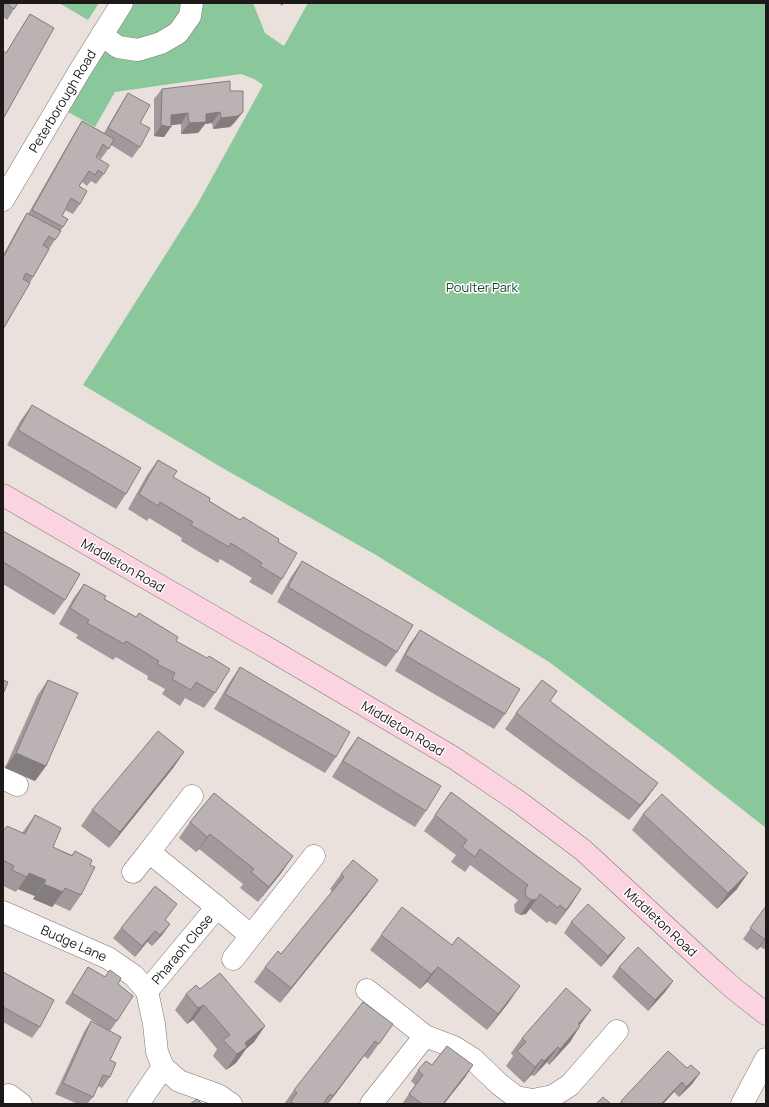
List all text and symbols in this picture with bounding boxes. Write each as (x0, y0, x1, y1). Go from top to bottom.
street label: Peterborough Road (24, 46, 100, 156)
park label: Poulter Park (446, 278, 519, 296)
street label: Middleton Road (78, 534, 168, 596)
street label: Middleton Road (358, 696, 448, 760)
street label: Middleton Road (621, 883, 701, 961)
street label: Pharaoh Close (147, 910, 217, 988)
street label: Budge Lane (38, 920, 110, 966)

